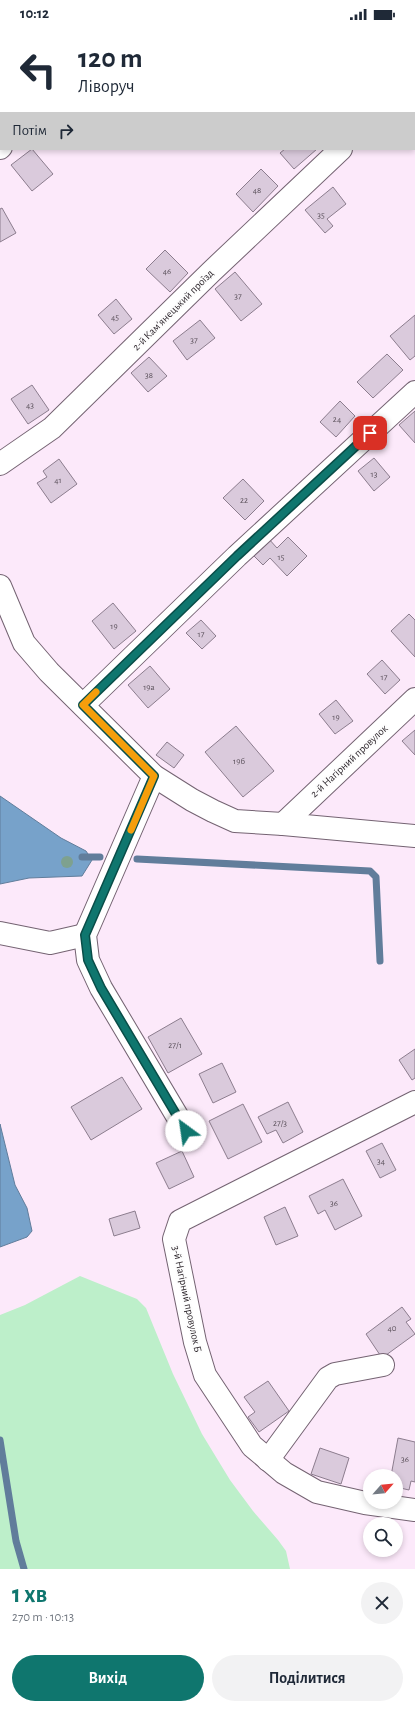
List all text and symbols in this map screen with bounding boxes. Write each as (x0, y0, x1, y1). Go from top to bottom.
text: 10:12 (20, 6, 49, 21)
icon: left (12, 44, 64, 96)
text: 120 m (78, 45, 143, 73)
text: Ліворуч (78, 78, 135, 96)
icon: right (55, 120, 77, 142)
text: Потім (12, 123, 47, 138)
house number: 48 (253, 186, 261, 195)
house number: 35 (317, 211, 325, 220)
street label: 2-й Камʼянецький проїзд (130, 267, 216, 353)
house number: 46 (163, 267, 171, 276)
house number: 37 (234, 292, 242, 301)
house number: 45 (111, 313, 119, 322)
house number: 37 (190, 336, 198, 345)
house number: 38 (145, 371, 153, 380)
house number: 43 (26, 401, 34, 410)
house number: 24 (333, 415, 342, 424)
pin (353, 416, 387, 450)
icon: arrive (359, 422, 381, 444)
house number: 13 (371, 470, 378, 479)
house number: 41 (54, 476, 62, 485)
house number: 22 (240, 496, 248, 505)
house number: 15 (278, 553, 285, 562)
house number: 19 (110, 622, 118, 631)
house number: 17 (198, 630, 205, 639)
house number: 17 (381, 673, 388, 682)
house number: 19а (143, 683, 155, 692)
house number: 19 (332, 713, 340, 722)
street label: 2-й Нагірний провулок (308, 722, 390, 800)
house number: 19б (233, 757, 245, 766)
house number: 27/1 (168, 1041, 182, 1050)
position arrow (165, 1110, 207, 1152)
house number: 27/3 (273, 1119, 287, 1128)
house number: 34 (377, 1157, 386, 1166)
house number: 36 (330, 1199, 338, 1208)
street label: 3-й Нагірний провулок Б (170, 1245, 204, 1353)
house number: 40 (387, 1324, 397, 1333)
house number: 36 (401, 1455, 409, 1464)
north arrow (363, 1469, 403, 1509)
map controls (363, 1469, 403, 1557)
button: search (363, 1517, 403, 1557)
button: close (361, 1582, 403, 1624)
text: 1 хв (12, 1583, 47, 1607)
text: 270 m · 10:13 (12, 1611, 74, 1624)
button: Вихід (12, 1655, 204, 1701)
button: Поділитися (212, 1655, 403, 1701)

